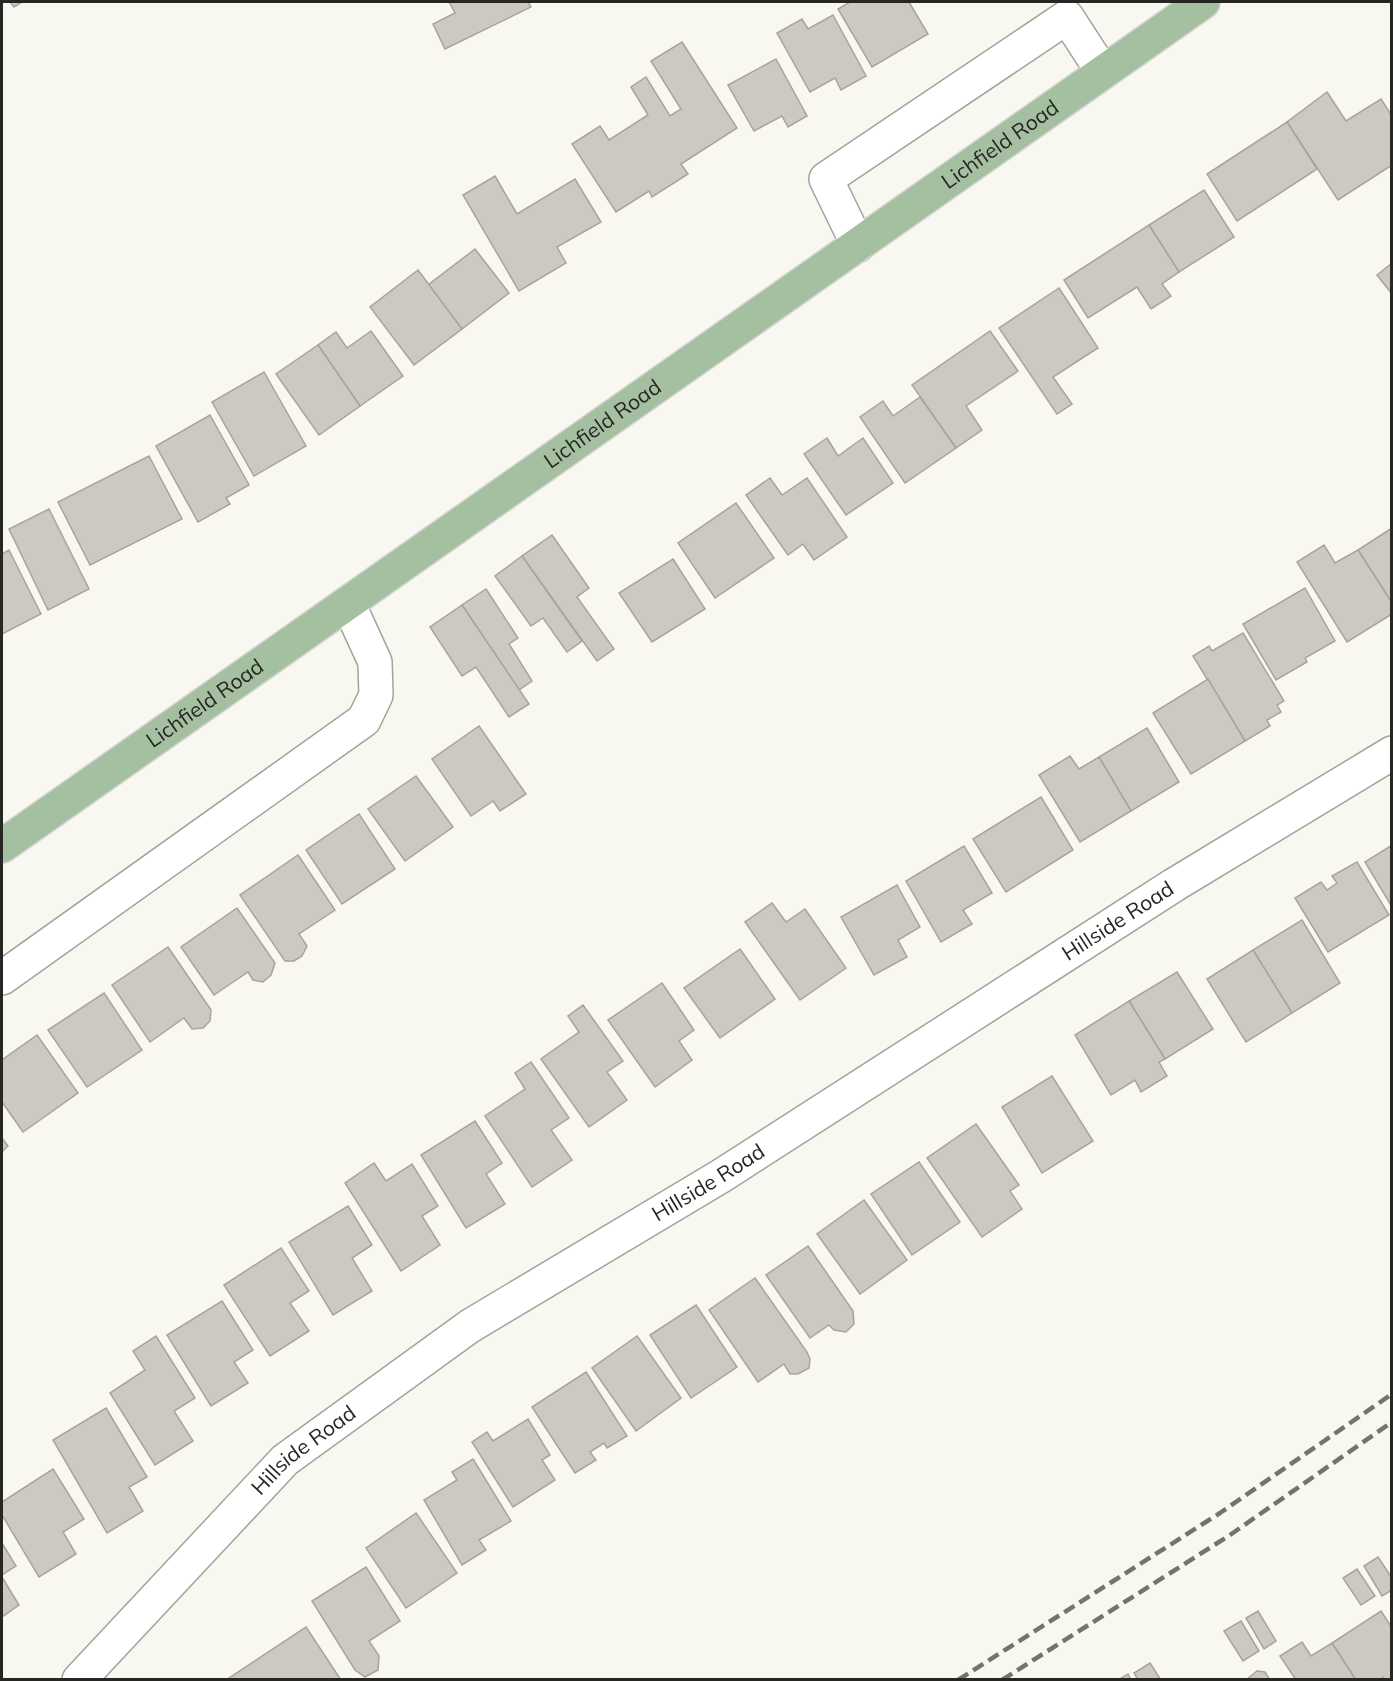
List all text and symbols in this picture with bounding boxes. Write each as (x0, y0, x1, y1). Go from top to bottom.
street label: Lichfield Road (936, 94, 1063, 194)
street label: Lichfield Road (538, 373, 666, 473)
street label: Lichfield Road (141, 652, 268, 753)
street label: Hillside Road (1057, 875, 1178, 966)
street label: Hillside Road (647, 1137, 769, 1226)
street label: Hillside Road (245, 1399, 360, 1500)

